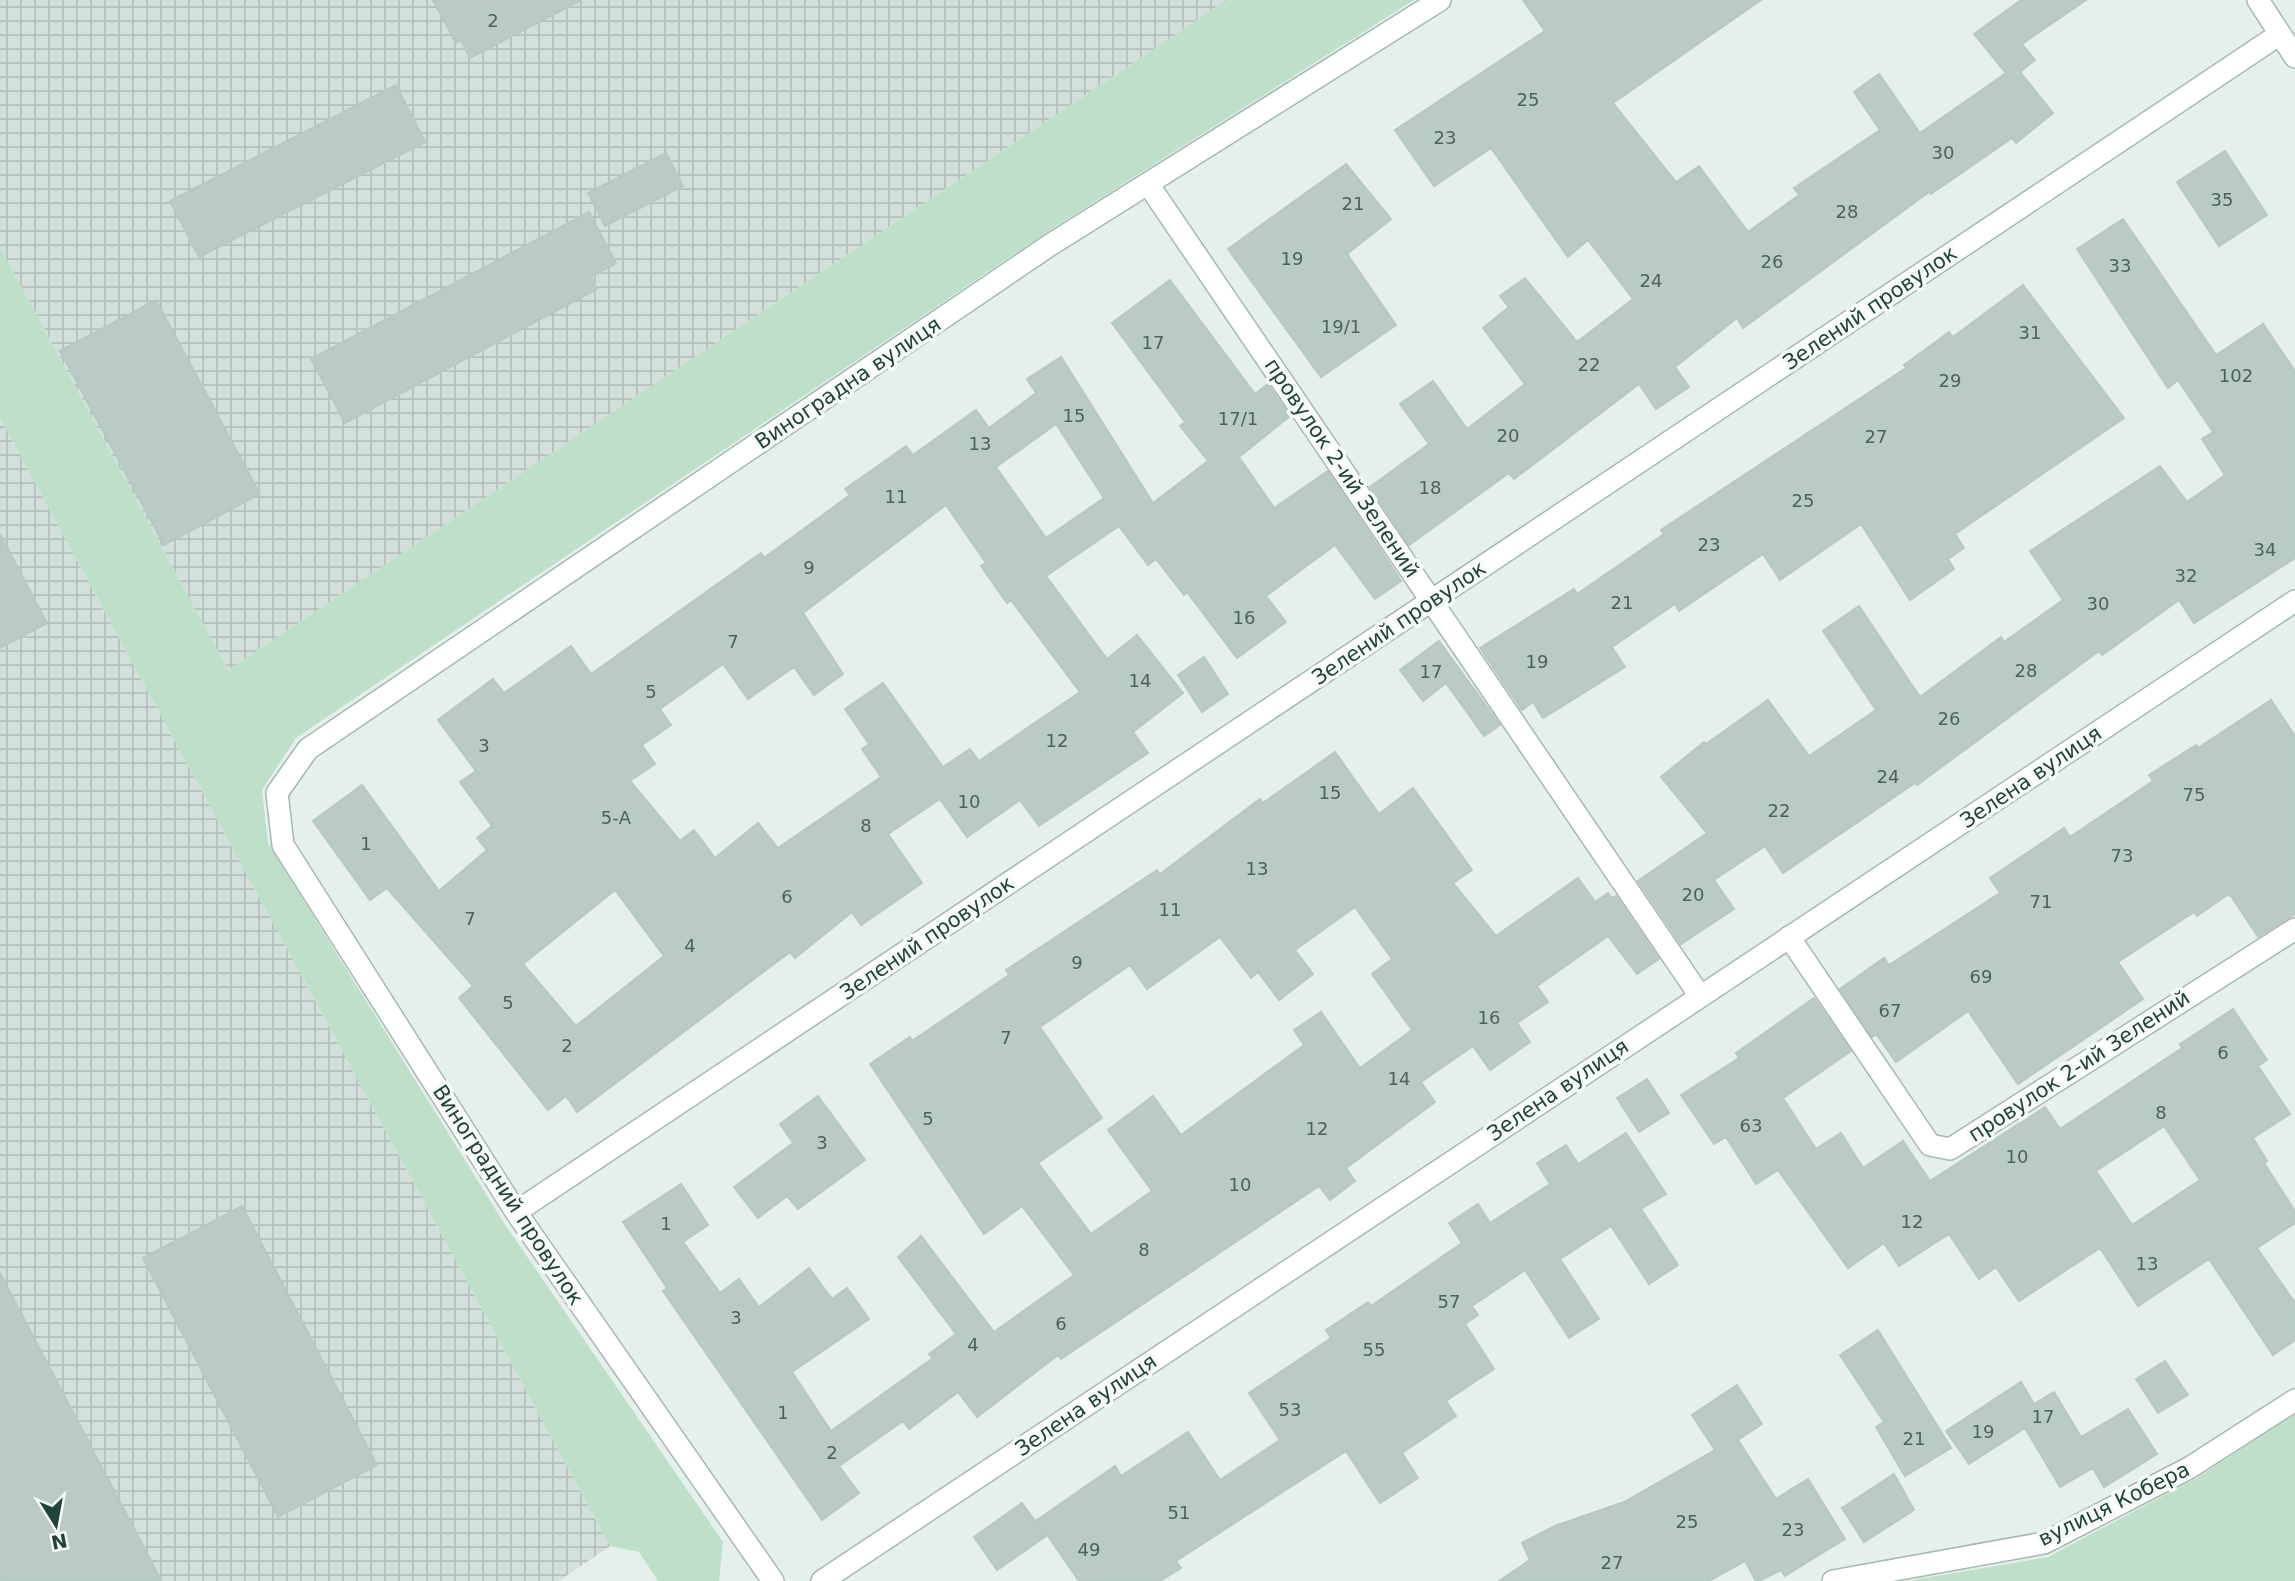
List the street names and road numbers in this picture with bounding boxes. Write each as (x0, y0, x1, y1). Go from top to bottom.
street label: Зелений провулок (1779, 241, 1961, 375)
street label: Виноградна вулиця (751, 312, 945, 454)
street label: провулок 2-ий Зелений (1260, 354, 1424, 582)
street label: Зелений провулок (1308, 556, 1490, 690)
street label: Зелена вулиця (1956, 721, 2106, 833)
street label: Зелений провулок (836, 871, 1018, 1005)
street label: провулок 2-ий Зелений (1964, 985, 2194, 1147)
street label: Зелена вулиця (1483, 1034, 1633, 1146)
street label: Виноградний провулок (428, 1080, 588, 1310)
street label: Зелена вулиця (1011, 1349, 1161, 1461)
street label: вулиця Кобера (2034, 1457, 2194, 1551)

